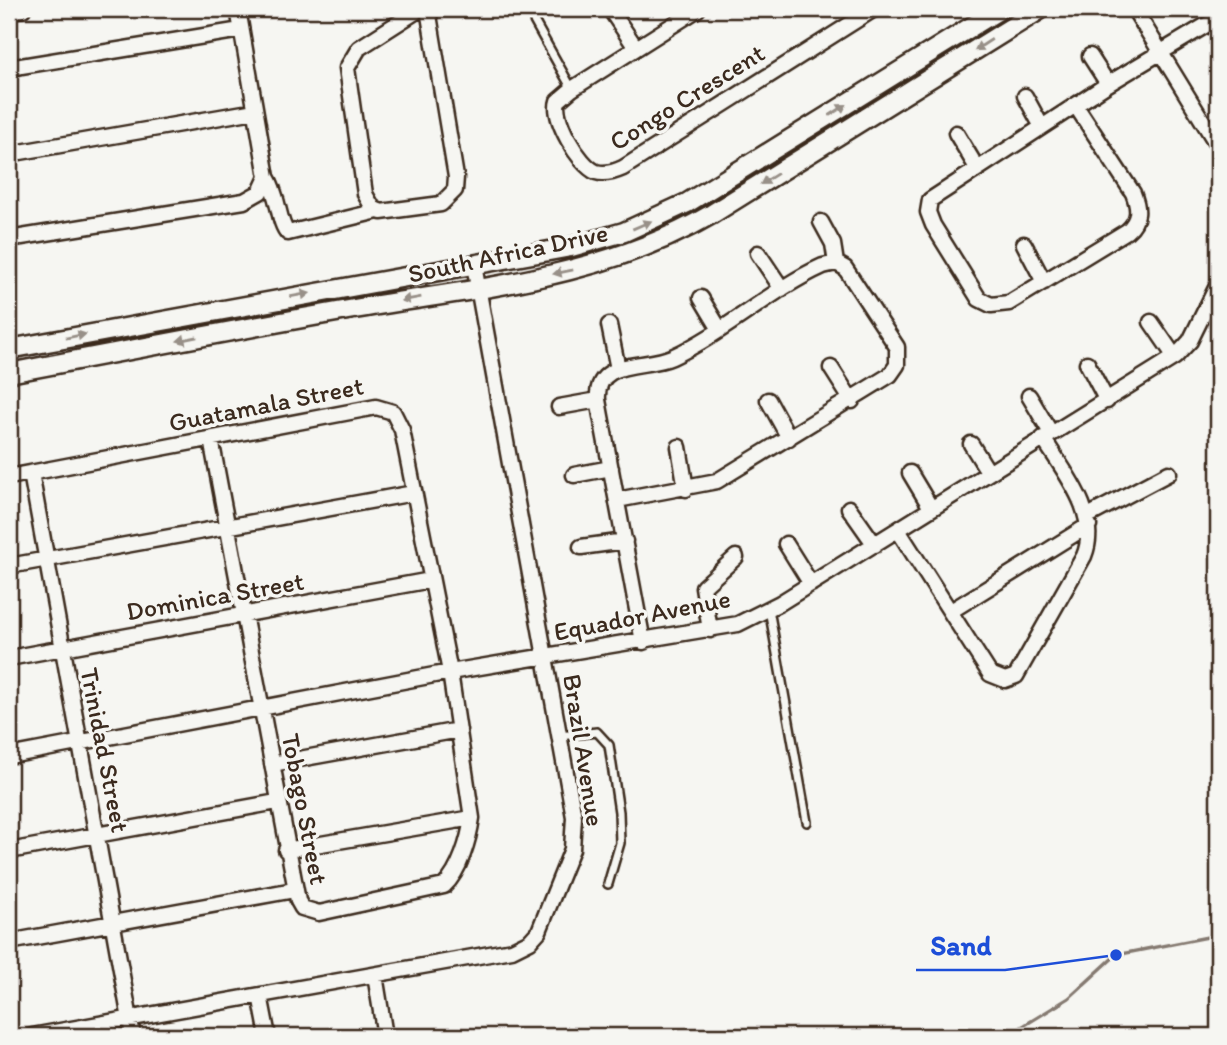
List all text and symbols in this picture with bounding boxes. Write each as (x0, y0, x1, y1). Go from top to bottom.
street label: Congo Crescent (604, 36, 771, 157)
one-way arrow (973, 39, 993, 52)
one-way arrow (828, 103, 847, 116)
one-way arrow (759, 172, 779, 185)
street label: South Africa Drive (405, 216, 611, 290)
one-way arrow (632, 219, 652, 231)
one-way arrow (552, 267, 574, 278)
one-way arrow (289, 289, 311, 300)
one-way arrow (400, 294, 422, 305)
one-way arrow (65, 331, 87, 342)
one-way arrow (176, 334, 198, 345)
street label: Guatamala Street (166, 369, 366, 439)
street label: Dominica Street (124, 565, 307, 627)
street label: Equador Avenue (551, 582, 733, 648)
street label: Trinidad Street (73, 665, 137, 835)
street label: Brazil Avenue (556, 672, 612, 828)
street label: Tobago Street (275, 731, 335, 887)
callout: Sand (916, 921, 1005, 970)
text: Sand (930, 928, 993, 962)

